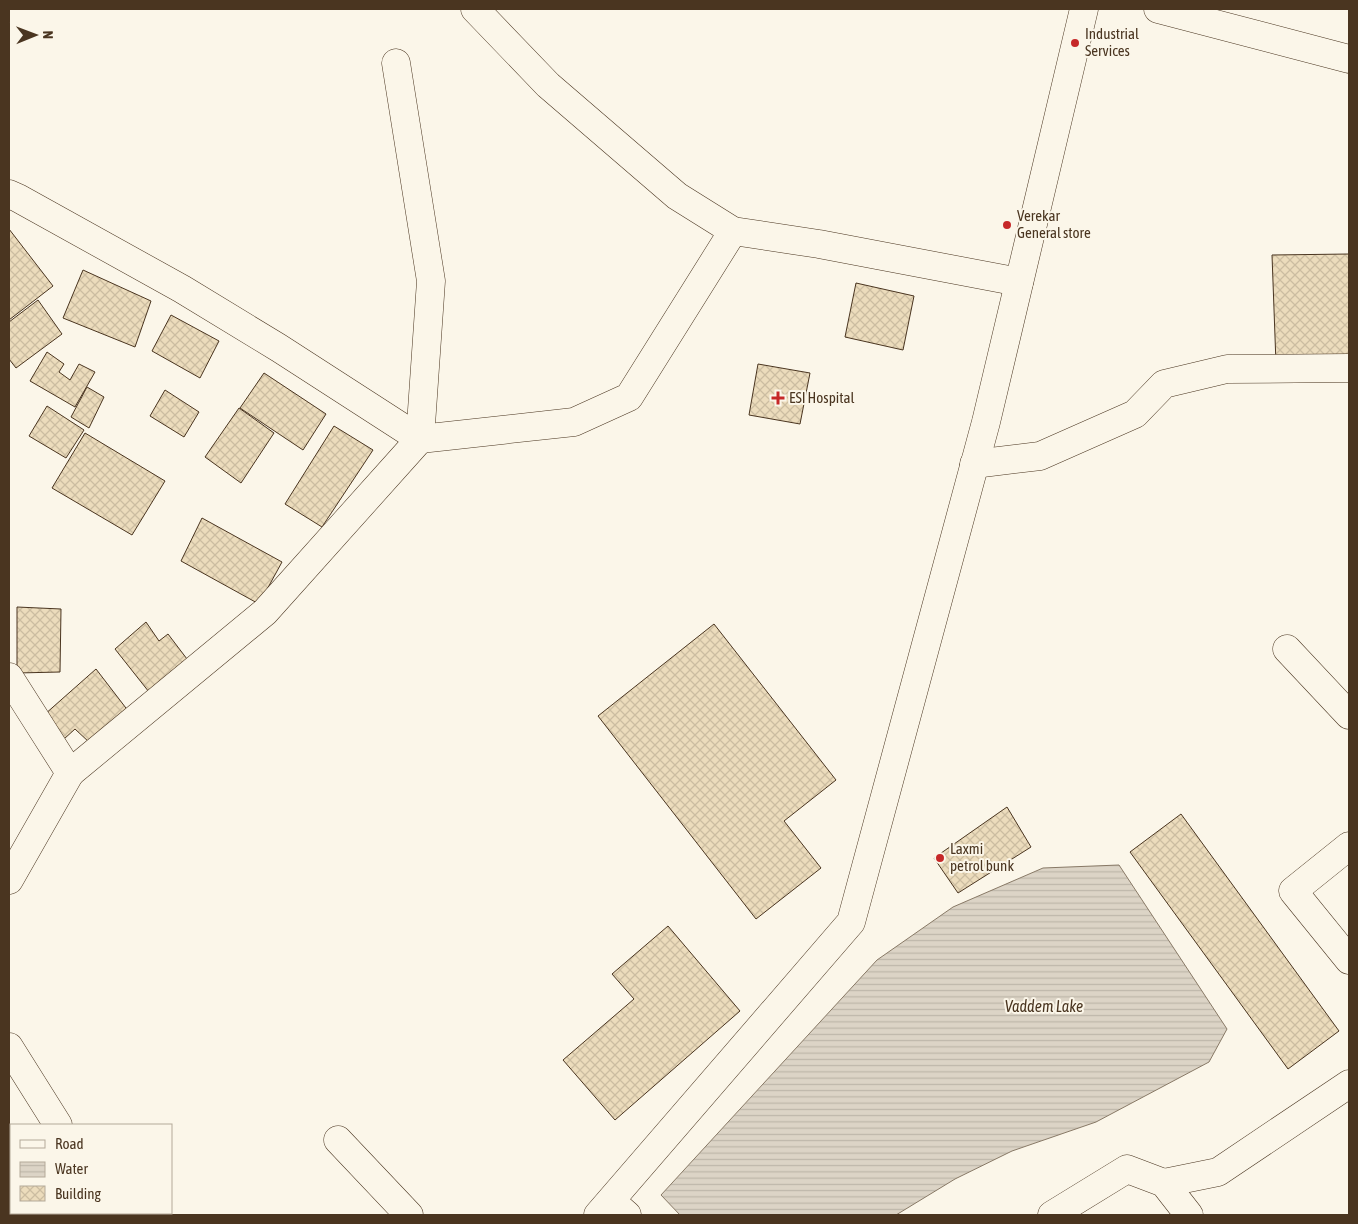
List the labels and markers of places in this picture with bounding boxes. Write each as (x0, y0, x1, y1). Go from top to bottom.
place label: Industrial Services (1085, 25, 1139, 59)
marker: Industrial Services (1069, 37, 1081, 49)
place label: Verekar General store (1017, 207, 1091, 241)
marker: Verekar General store (1001, 219, 1013, 231)
place label: ESI Hospital (789, 389, 854, 406)
marker: ESI Hospital (771, 391, 785, 405)
place label: Laxmi petrol bunk (950, 840, 1014, 874)
marker: Laxmi petrol bunk (934, 852, 946, 864)

